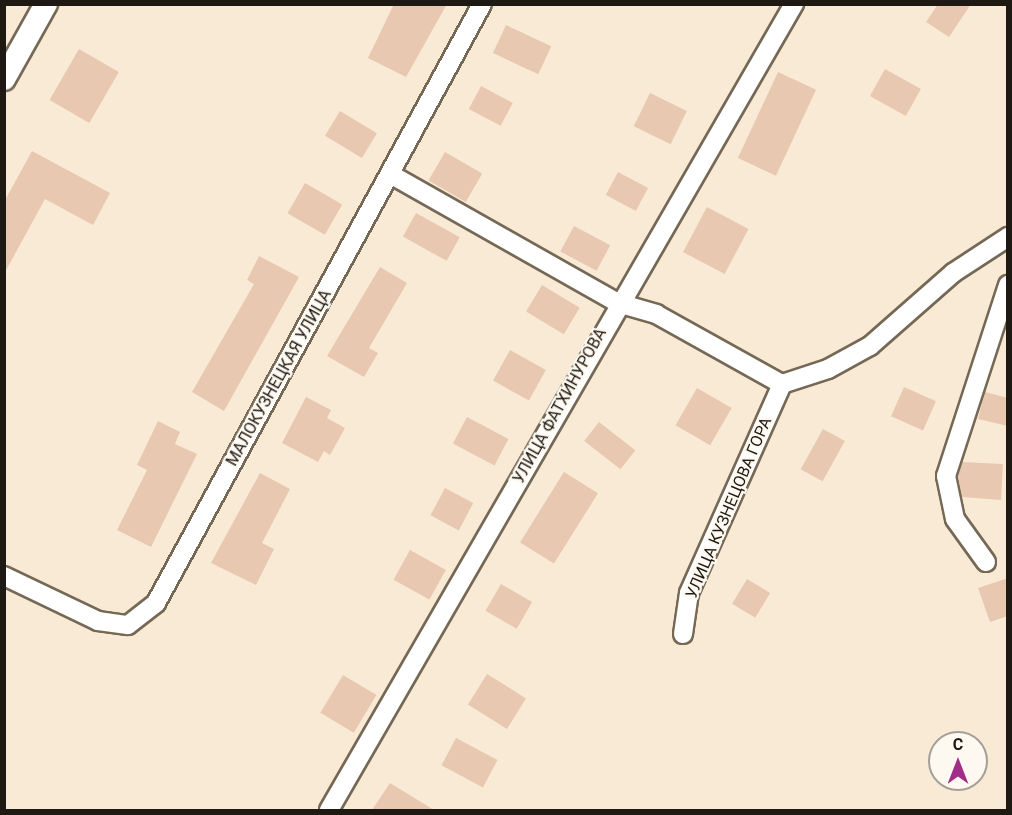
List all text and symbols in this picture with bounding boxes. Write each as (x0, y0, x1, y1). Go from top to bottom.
street label: МАЛОКУЗНЕЦКАЯ УЛИЦА (222, 286, 336, 470)
street label: УЛИЦА ФАТХИНУРОВА (509, 325, 611, 487)
street label: УЛИЦА КУЗНЕЦОВА ГОРА (682, 415, 776, 601)
north arrow (928, 731, 988, 791)
text: С (953, 735, 963, 754)

